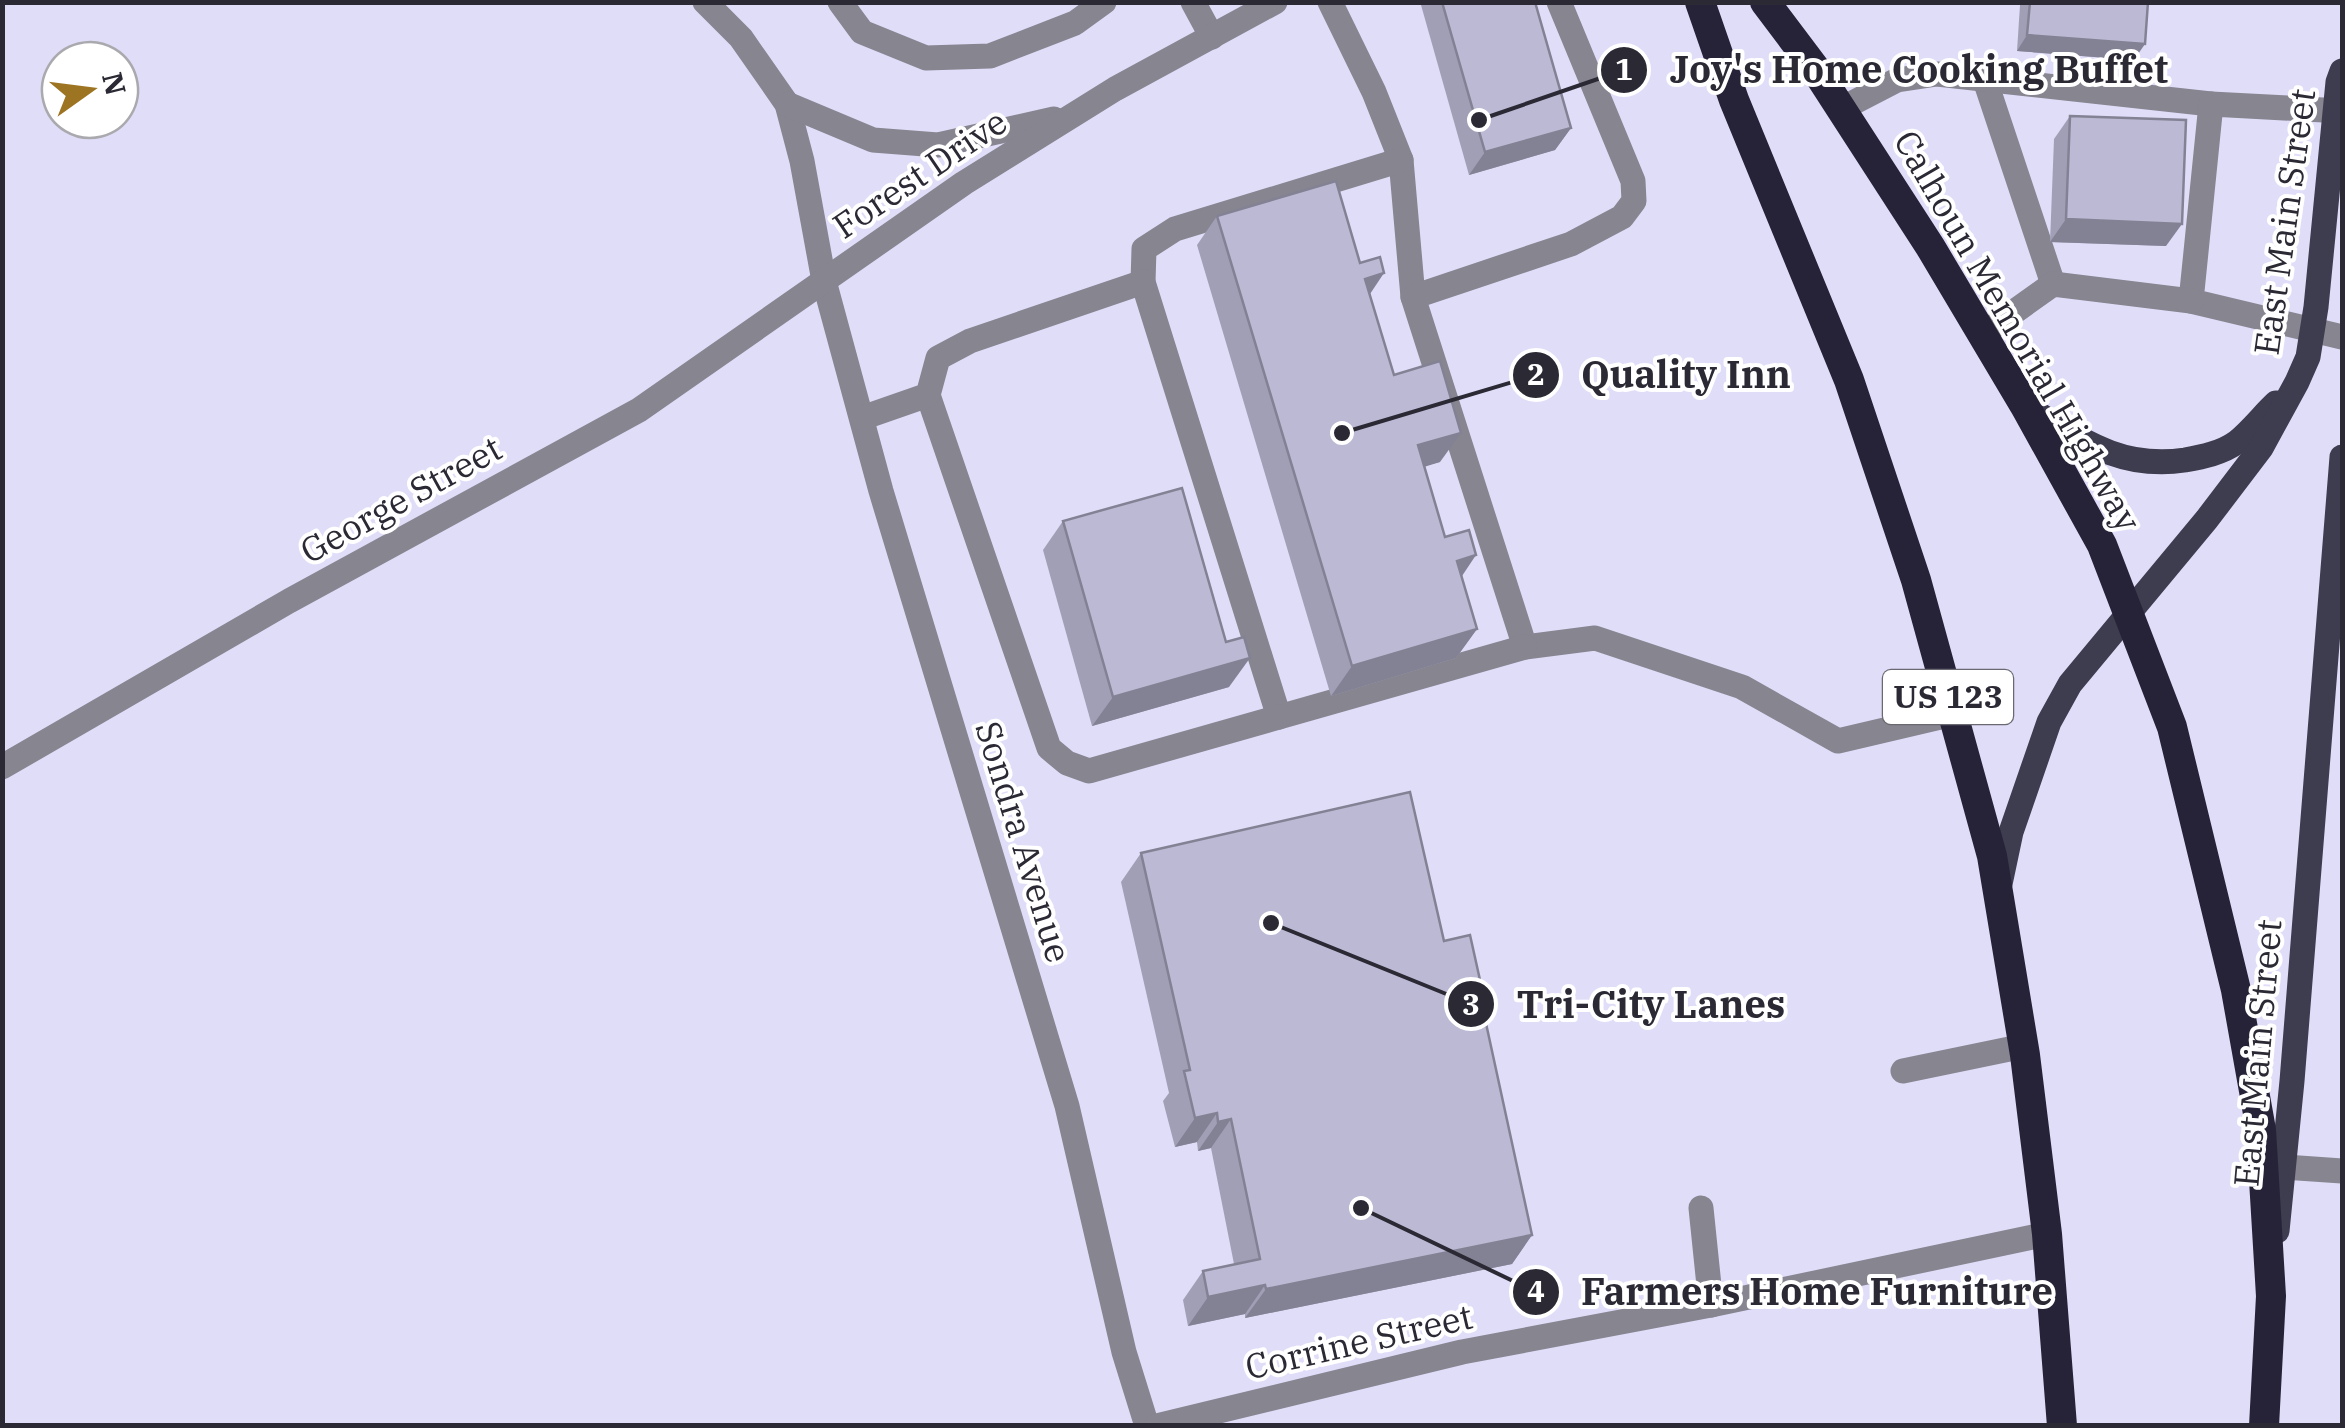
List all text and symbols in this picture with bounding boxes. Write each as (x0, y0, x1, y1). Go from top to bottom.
callout: Joy's Home Cooking Buffet (1599, 36, 2188, 104)
north arrow (40, 40, 140, 140)
text: Joy's Home Cooking Buffet (1670, 44, 2168, 93)
text: 1 (1615, 49, 1633, 88)
text: N (94, 69, 135, 99)
street label: East Main Street (2243, 86, 2325, 358)
street label: Forest Drive (824, 98, 1015, 248)
street label: Calhoun Memorial Highway (1884, 122, 2152, 540)
callout: Quality Inn (1511, 341, 1811, 409)
text: Quality Inn (1581, 349, 1791, 398)
text: 2 (1527, 354, 1545, 393)
street label: George Street (292, 425, 509, 573)
road number: US 123 (1883, 670, 2013, 724)
street label: Sondra Avenue (965, 716, 1082, 968)
street label: East Main Street (2222, 917, 2292, 1189)
callout: Tri-City Lanes (1446, 970, 1805, 1038)
text: Tri-City Lanes (1517, 979, 1785, 1028)
text: 3 (1462, 984, 1480, 1023)
callout: Farmers Home Furniture (1511, 1258, 2074, 1326)
text: Farmers Home Furniture (1581, 1266, 2053, 1315)
text: 4 (1527, 1271, 1545, 1310)
street label: Corrine Street (1241, 1293, 1477, 1389)

